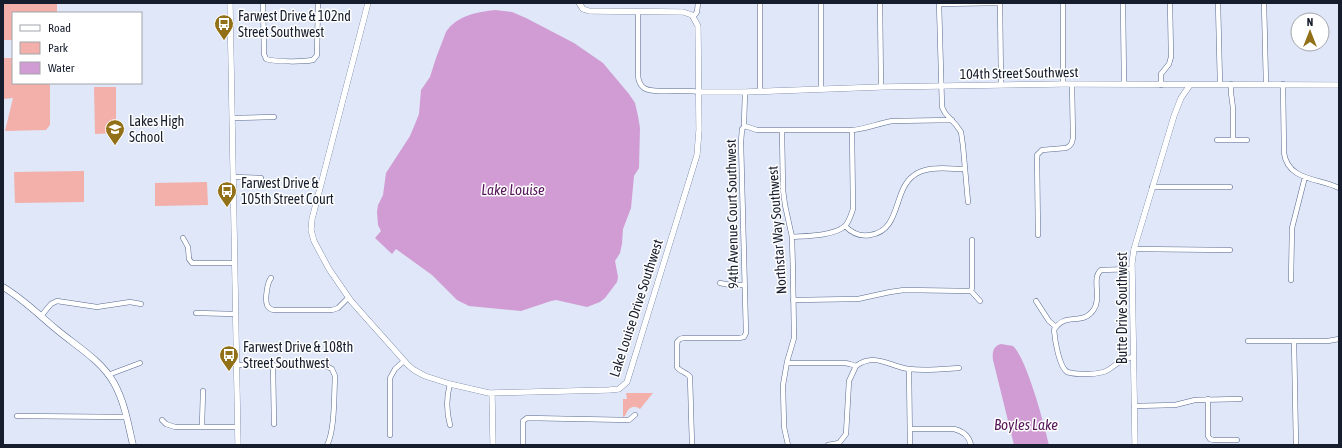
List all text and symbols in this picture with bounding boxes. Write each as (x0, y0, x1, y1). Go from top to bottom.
place label: Farwest Drive & 102nd Street Southwest (238, 8, 351, 40)
legend (12, 12, 142, 84)
north arrow (1290, 12, 1330, 52)
bus stop icon: Farwest Drive & 102nd Street Southwest (213, 13, 235, 41)
text: N (1307, 16, 1313, 28)
text: Road (48, 21, 71, 35)
text: Park (48, 41, 69, 55)
text: Water (48, 61, 75, 75)
street label: 104th Street Southwest (960, 64, 1078, 82)
place label: Lakes High School (129, 113, 184, 145)
school or university icon: Lakes High School (104, 118, 126, 146)
street label: 94th Avenue Court Southwest (723, 139, 741, 289)
street label: Northstar Way Southwest (765, 165, 789, 295)
place label: Farwest Drive & 105th Street Court (241, 175, 334, 207)
bus stop icon: Farwest Drive & 105th Street Court (216, 180, 238, 208)
water label: Lake Louise (481, 181, 545, 198)
street label: Lake Louise Drive Southwest (606, 237, 666, 379)
street label: Butte Drive Southwest (1114, 252, 1130, 364)
place label: Farwest Drive & 108th Street Southwest (243, 339, 353, 371)
bus stop icon: Farwest Drive & 108th Street Southwest (218, 344, 240, 372)
water label: Boyles Lake (994, 416, 1058, 433)

